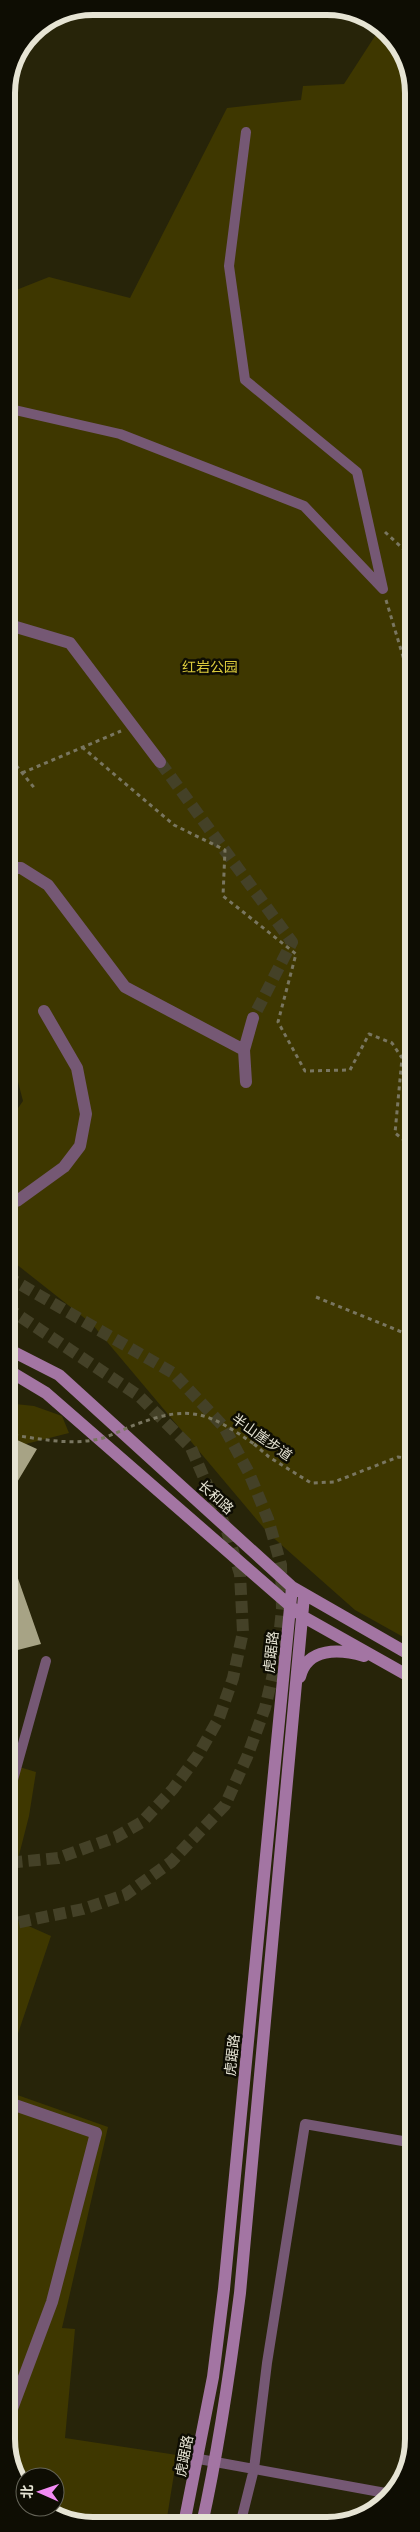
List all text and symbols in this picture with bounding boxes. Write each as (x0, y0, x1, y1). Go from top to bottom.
park label: 红岩公园 (182, 658, 238, 676)
street label: 半山崖步道 (228, 1410, 296, 1464)
street label: 长和路 (194, 1476, 238, 1518)
street label: 虎踞路 (260, 1630, 282, 1674)
street label: 虎踞路 (221, 2033, 243, 2077)
street label: 虎踞路 (171, 2434, 197, 2478)
north arrow (15, 2467, 65, 2517)
text: 北 (18, 2484, 36, 2499)

